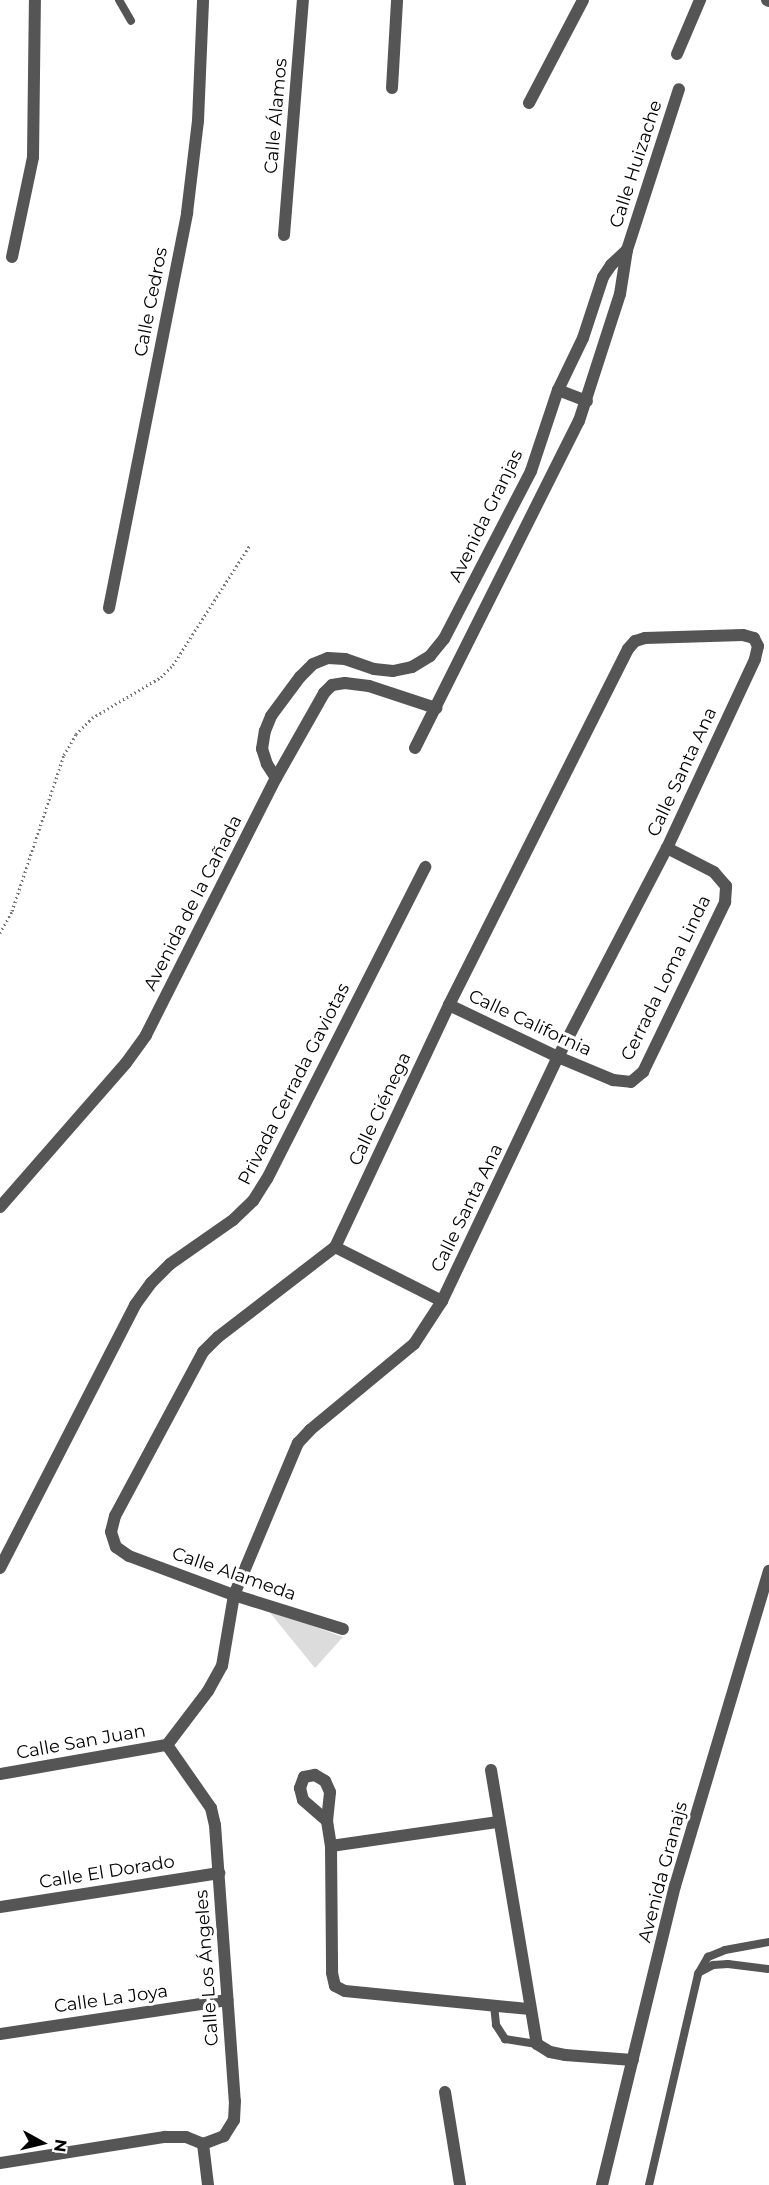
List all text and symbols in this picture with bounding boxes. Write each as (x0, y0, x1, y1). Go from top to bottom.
street label: Calle Álamos (260, 57, 292, 175)
street label: Calle Huizache (605, 97, 667, 231)
street label: Calle Cedros (130, 245, 172, 359)
street label: Avenida Granjas (445, 446, 527, 586)
street label: Calle Santa Ana (643, 704, 721, 840)
street label: Avenida de la Cañada (139, 812, 247, 994)
street label: Cerrada Loma Linda (616, 892, 716, 1064)
street label: Privada Cerrada Gaviotas (234, 980, 354, 1188)
street label: Calle California (465, 985, 595, 1061)
street label: Calle Ciénega (344, 1049, 416, 1169)
street label: Calle Santa Ana (427, 1140, 507, 1276)
street label: Calle Alameda (169, 1543, 299, 1605)
street label: Calle San Juan (15, 1720, 147, 1764)
street label: Avenida Granajs (634, 1799, 692, 1945)
street label: Calle El Dorado (38, 1851, 176, 1893)
street label: Calle Los Ángeles (191, 1889, 223, 2047)
street label: Calle La Joya (53, 1980, 169, 2018)
north arrow (12, 2113, 72, 2173)
text: N (50, 2138, 71, 2153)

